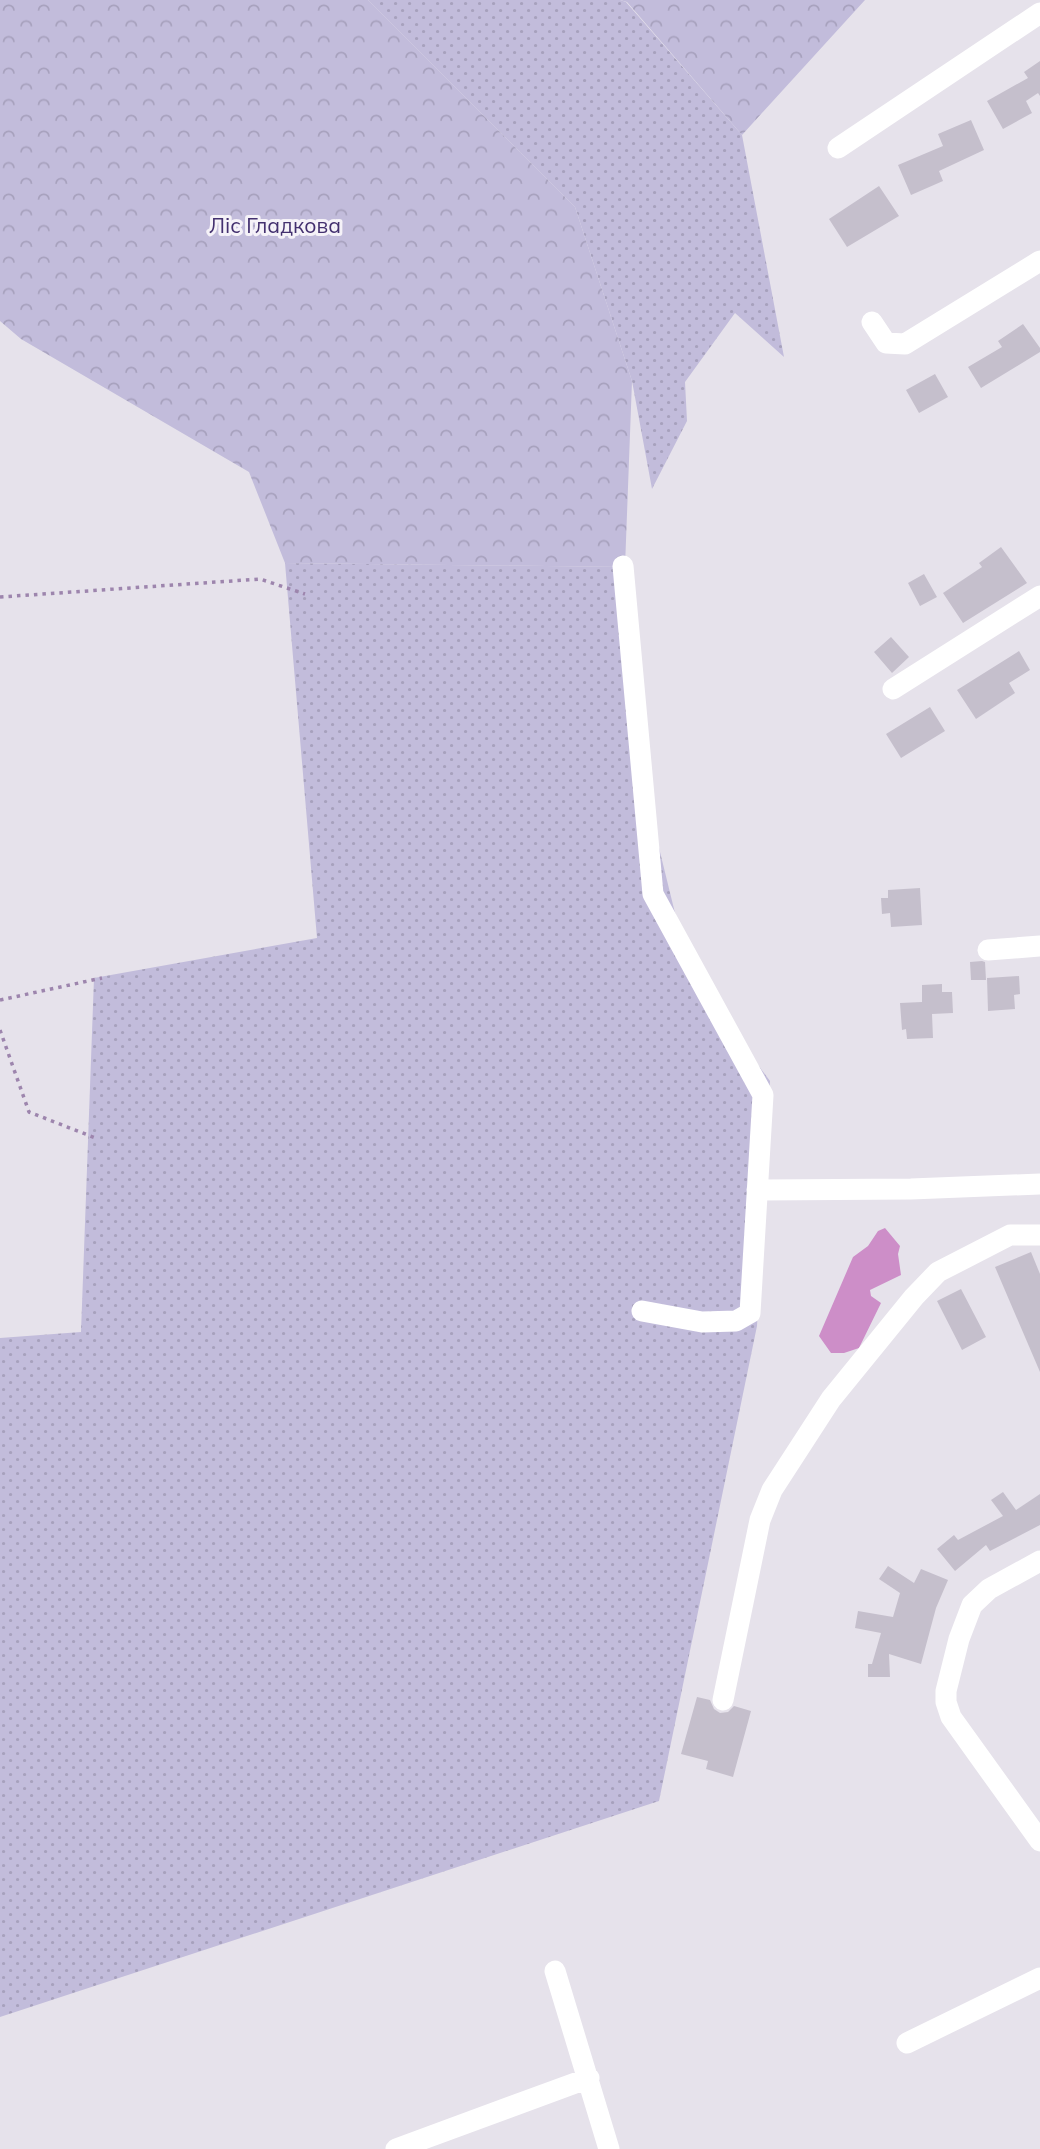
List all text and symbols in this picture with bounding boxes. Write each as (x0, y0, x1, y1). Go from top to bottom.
park label: Ліс Гладкова (209, 212, 341, 238)

